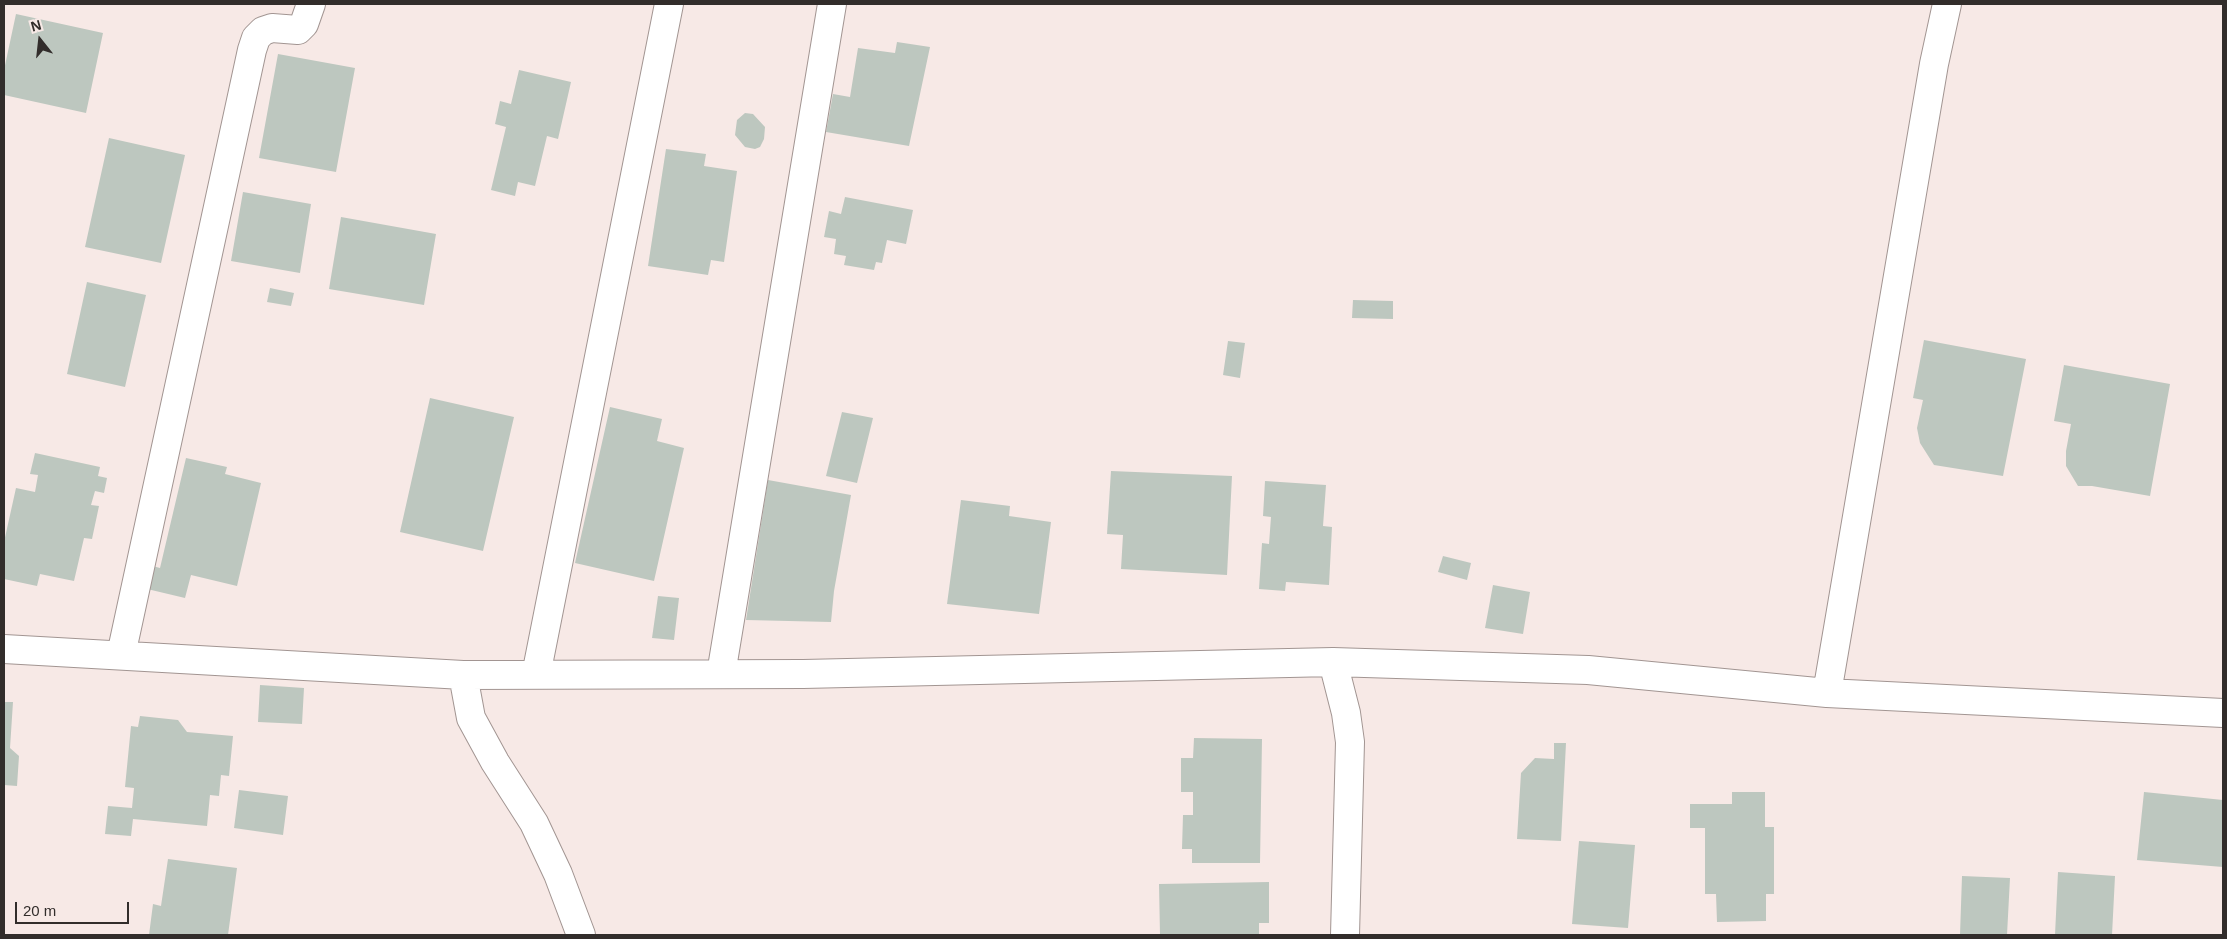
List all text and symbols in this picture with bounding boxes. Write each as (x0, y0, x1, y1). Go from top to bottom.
north arrow (15, 15, 65, 65)
text: N (29, 16, 43, 35)
scale bar (18, 892, 131, 924)
text: 20 m (23, 902, 56, 919)

